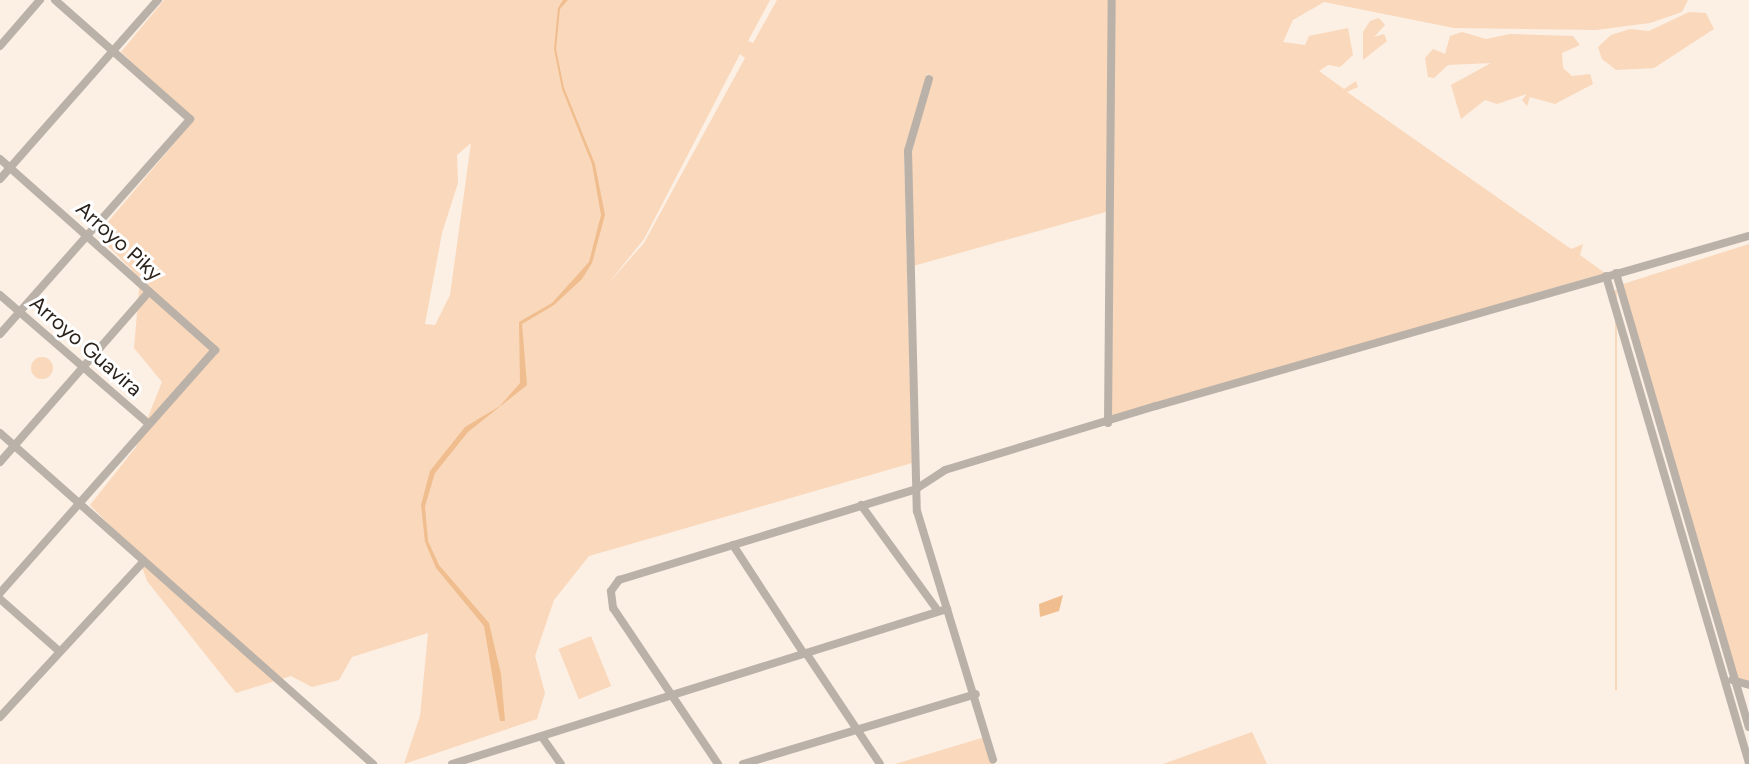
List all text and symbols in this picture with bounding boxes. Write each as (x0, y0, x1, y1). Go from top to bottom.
street label: Arroyo Piky (71, 196, 167, 286)
street label: Arroyo Guavira (25, 290, 147, 402)

